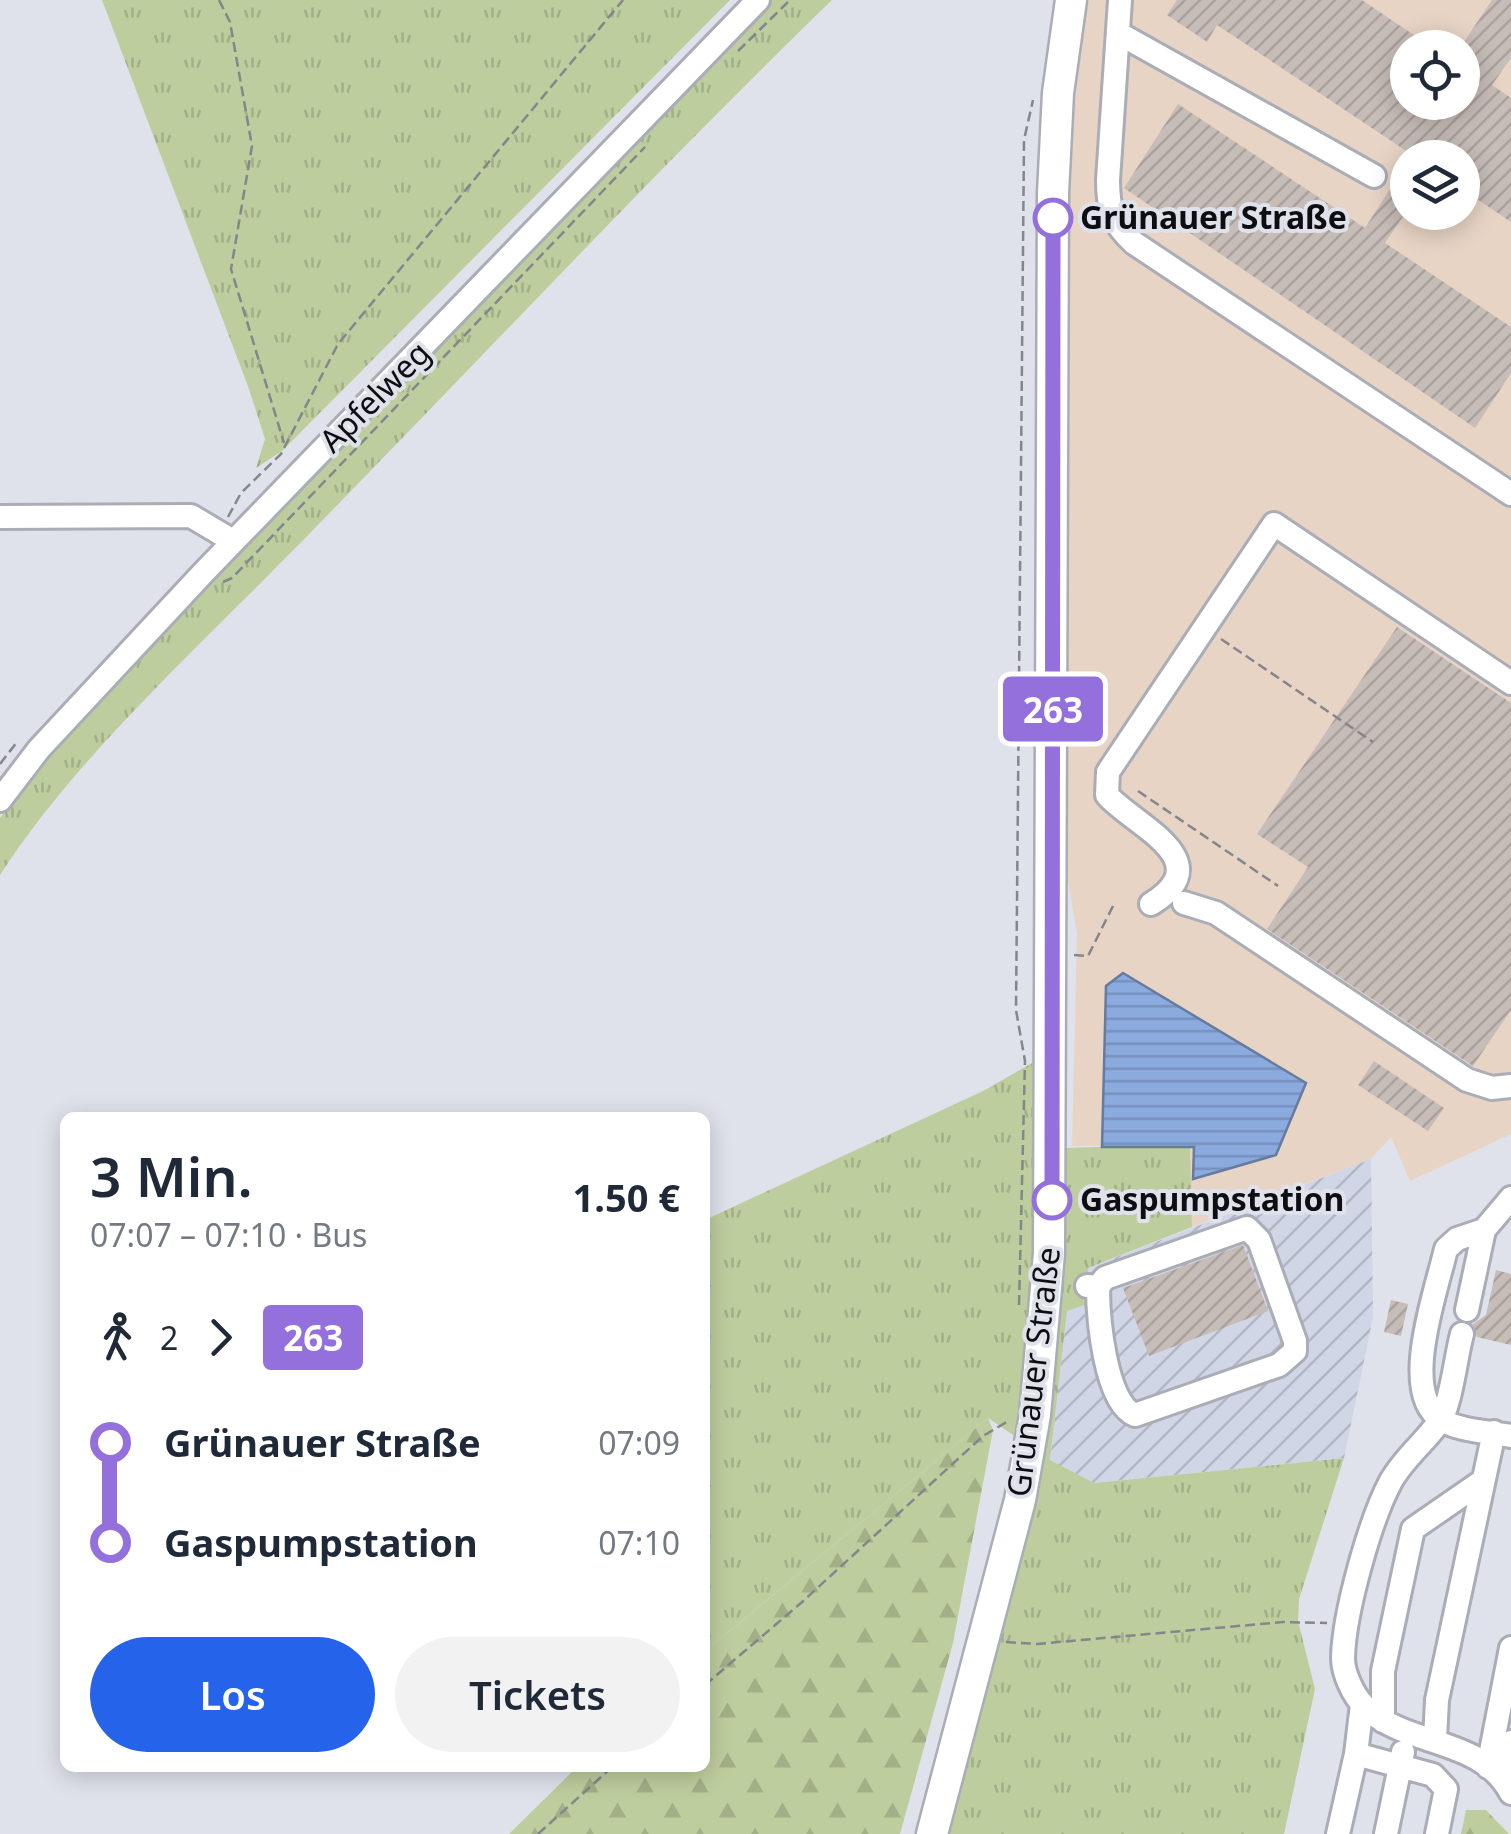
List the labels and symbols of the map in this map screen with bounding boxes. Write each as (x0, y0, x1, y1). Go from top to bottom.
place label: Grünauer Straße (1080, 195, 1347, 238)
marker: Grünauer Straße (1034, 199, 1072, 237)
street label: Apfelweg (309, 331, 439, 461)
line badge: 263 (996, 676, 1110, 742)
place label: Gaspumpstation (1080, 1177, 1344, 1220)
marker: Gaspumpstation (1033, 1181, 1071, 1219)
street label: Grünauer Straße (996, 1245, 1069, 1499)

